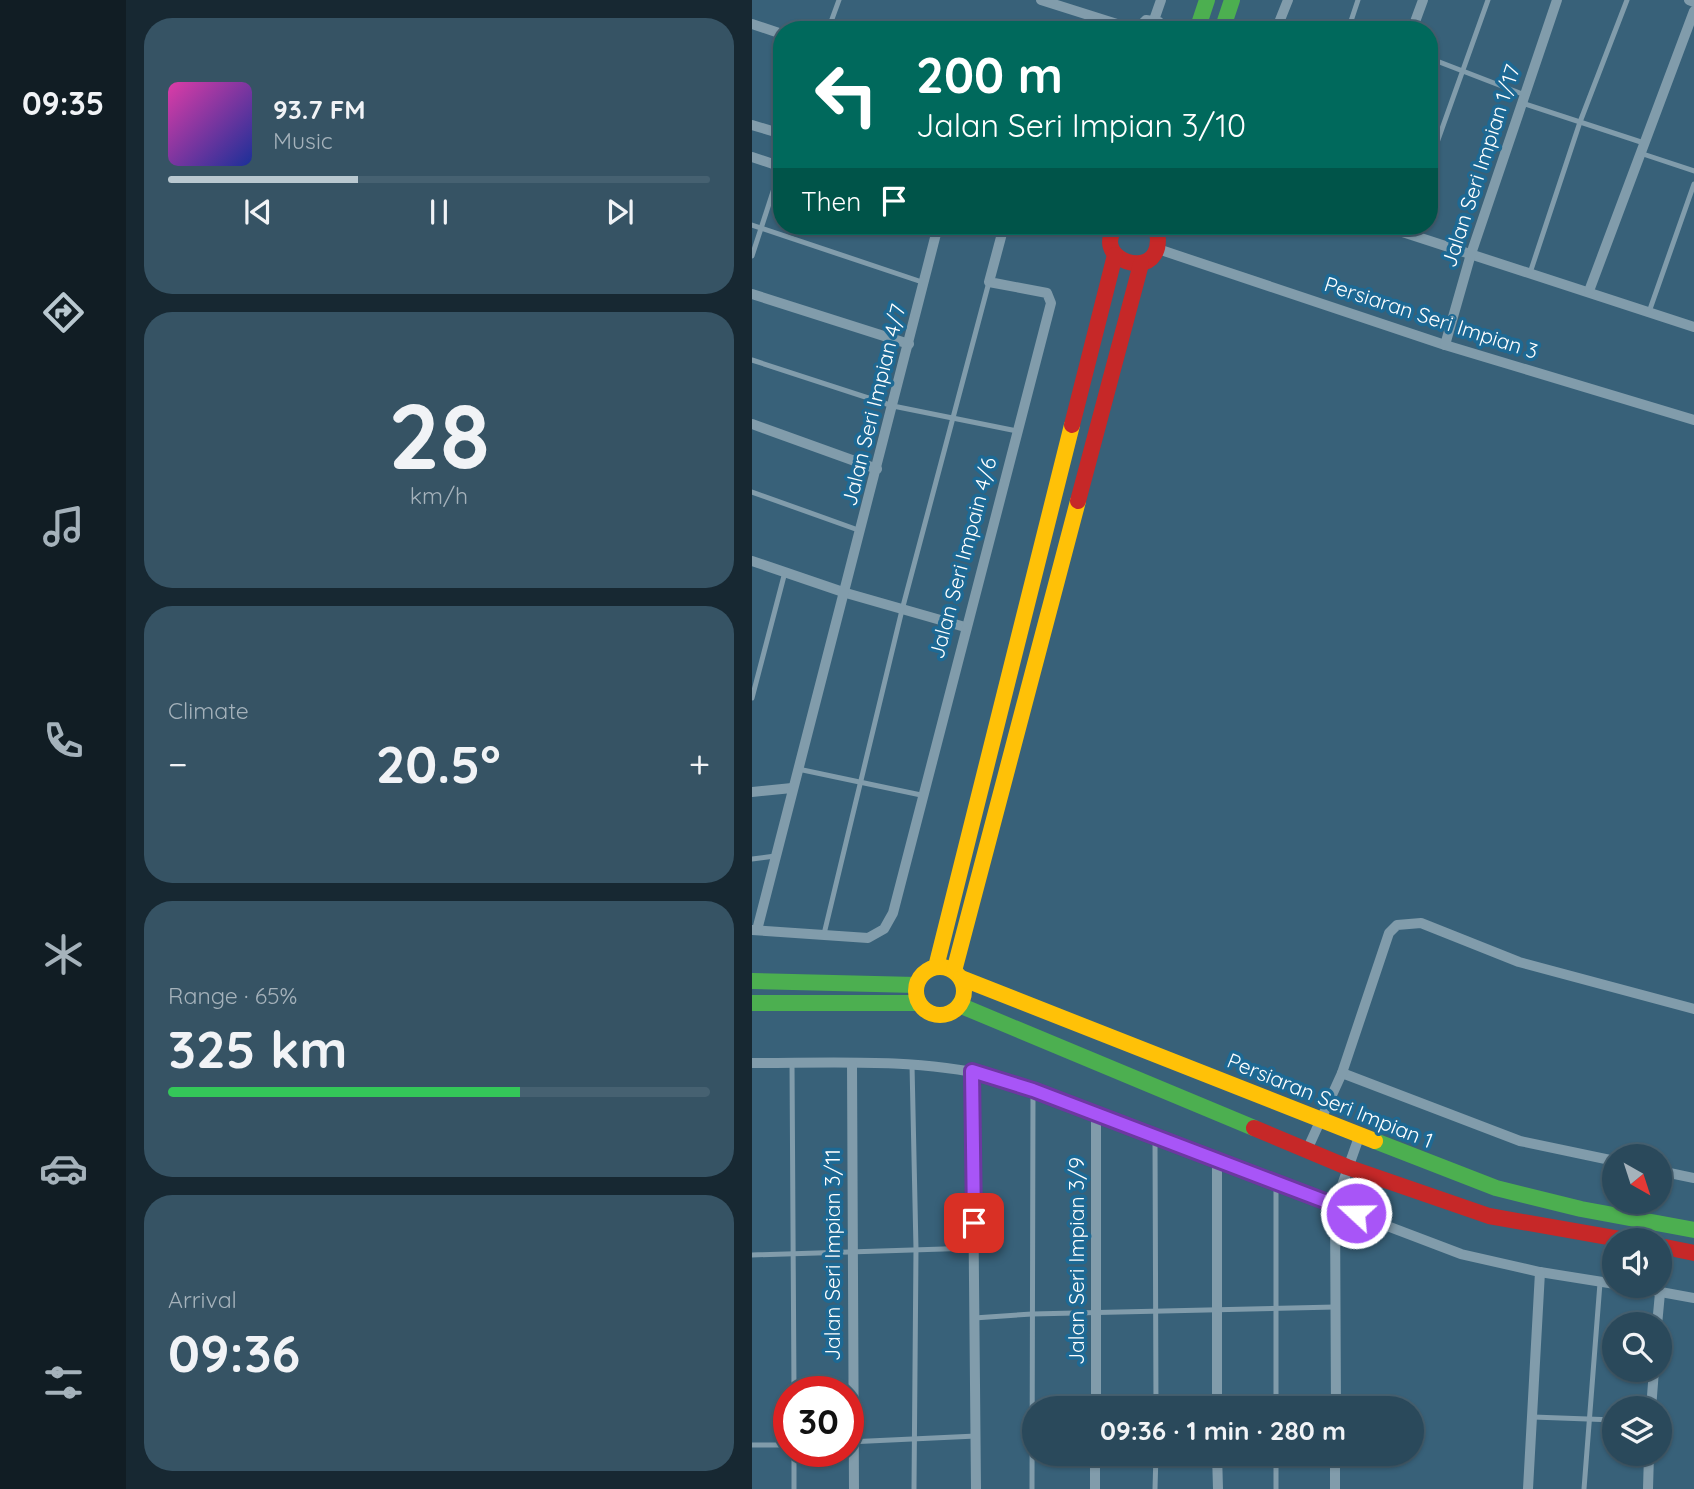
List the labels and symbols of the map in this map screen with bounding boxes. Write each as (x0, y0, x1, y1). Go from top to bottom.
street label: Jalan Seri Impian 1/17 (1435, 61, 1525, 270)
street label: Persiaran Seri Impian 3 (1321, 270, 1541, 364)
street label: Jalan Seri Impian 4/7 (835, 301, 911, 508)
street label: Jalan Seri Impain 4/6 (923, 454, 1001, 661)
street label: Persiaran Seri Impian 1 (1224, 1047, 1437, 1153)
north arrow (1602, 1144, 1672, 1214)
street label: Jalan Seri Impian 3/11 (819, 1149, 845, 1361)
street label: Jalan Seri Impian 3/9 (1063, 1157, 1089, 1365)
position arrow (1319, 1176, 1393, 1250)
pin (944, 1193, 1004, 1253)
speed limit sign: 30 (773, 1376, 864, 1467)

